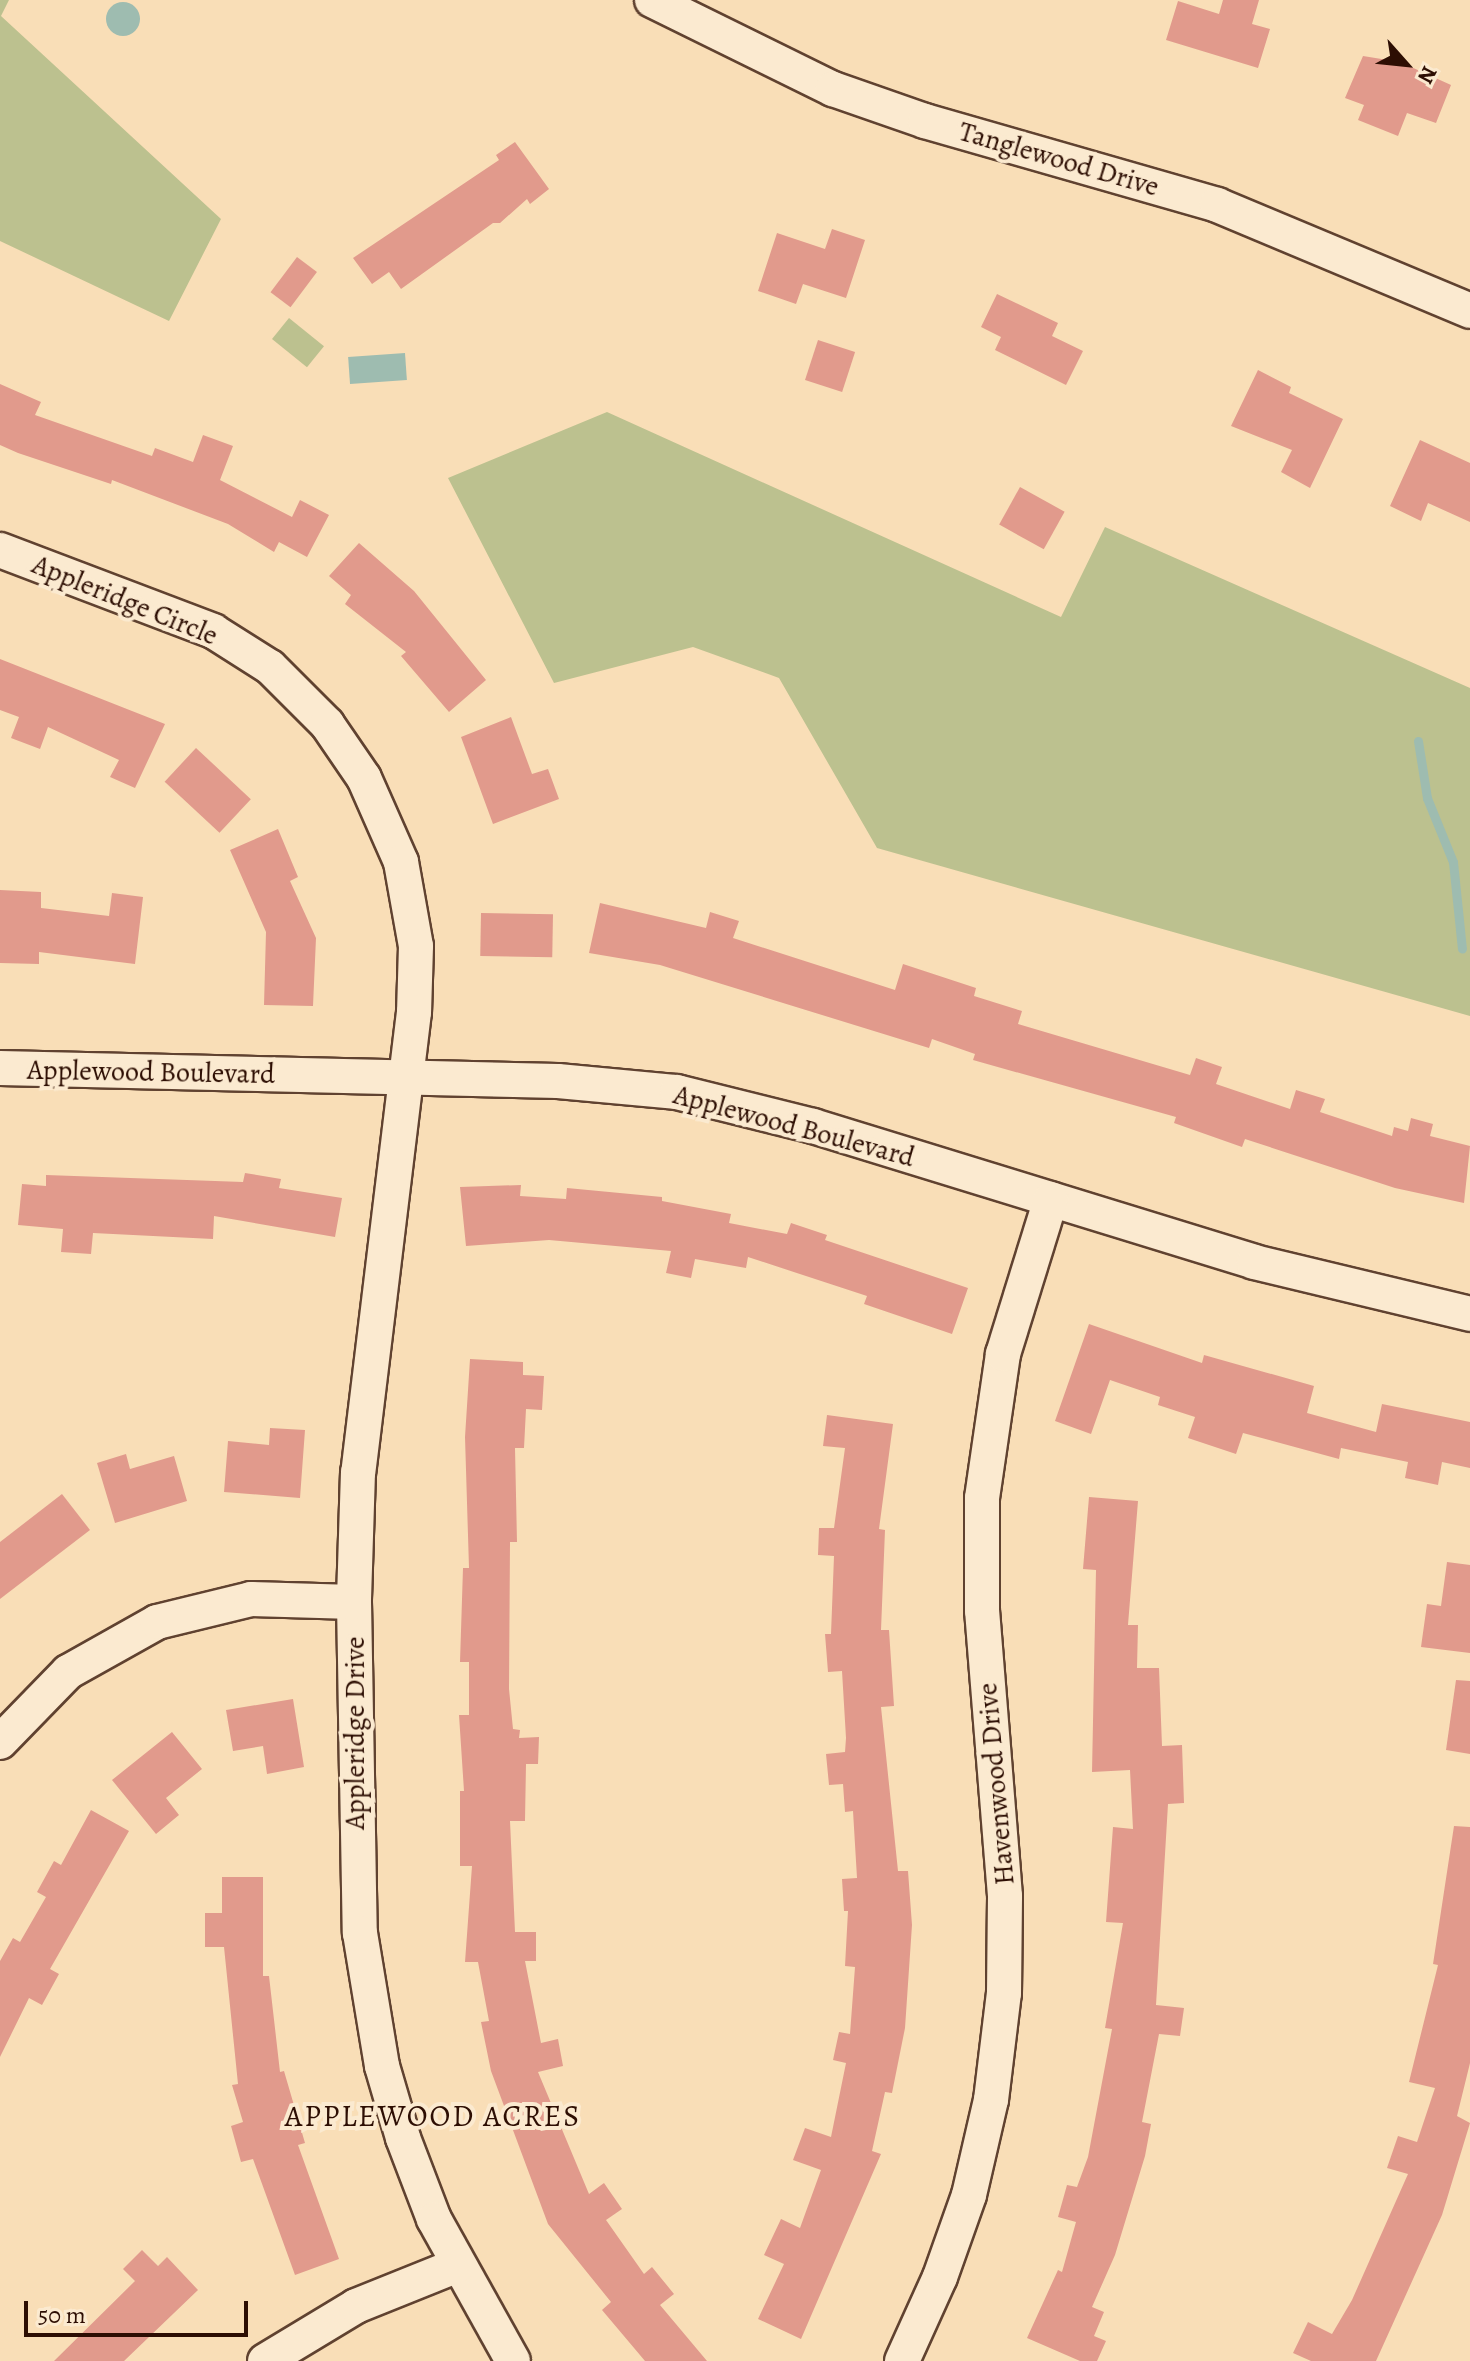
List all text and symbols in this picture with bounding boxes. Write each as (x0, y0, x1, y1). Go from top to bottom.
north arrow (1366, 24, 1446, 104)
text: N (1410, 61, 1444, 89)
street label: Tanglewood Drive (955, 114, 1163, 204)
street label: Appleridge Circle (27, 548, 223, 652)
street label: Applewood Boulevard (27, 1053, 275, 1091)
street label: Applewood Boulevard (670, 1078, 918, 1174)
street label: Appleridge Drive (338, 1636, 372, 1830)
street label: Havenwood Drive (970, 1681, 1022, 1887)
district label: APPLEWOOD ACRES (285, 2098, 581, 2134)
scale bar (28, 2285, 252, 2335)
text: 50 m (38, 2299, 86, 2331)

